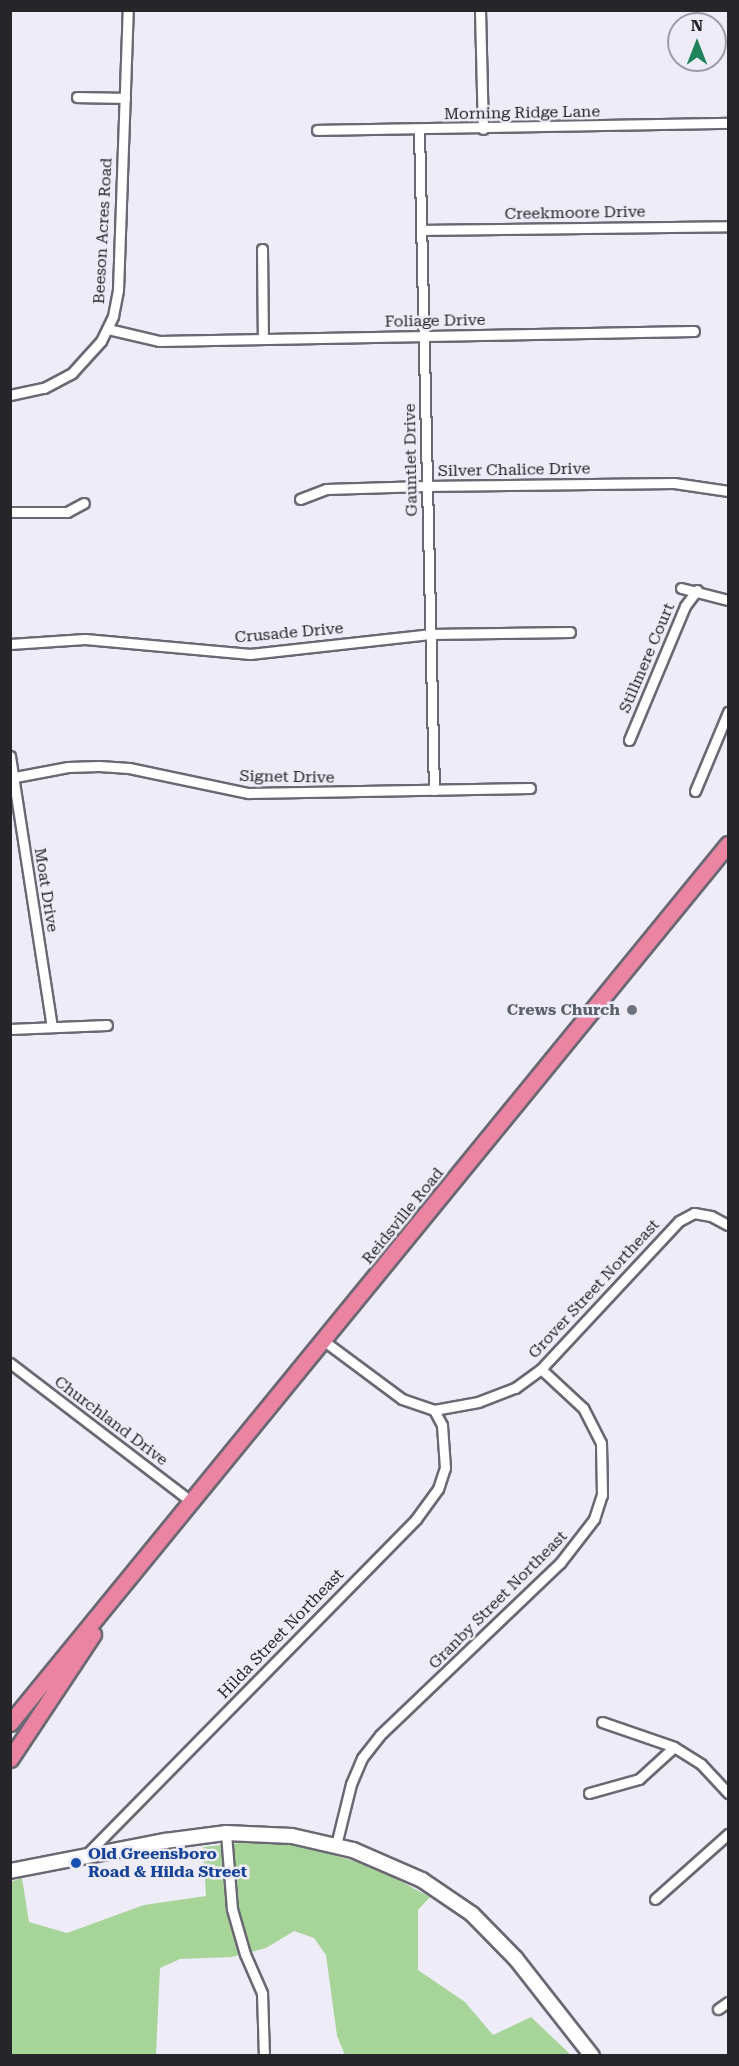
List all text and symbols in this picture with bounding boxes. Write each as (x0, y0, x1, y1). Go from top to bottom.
north arrow (667, 12, 727, 72)
text: N (691, 16, 703, 35)
street label: Morning Ridge Lane (444, 102, 600, 124)
street label: Beeson Acres Road (90, 157, 116, 305)
street label: Creekmoore Drive (504, 202, 646, 224)
street label: Foliage Drive (384, 311, 486, 331)
street label: Gauntlet Drive (400, 403, 422, 517)
street label: Silver Chalice Drive (438, 459, 590, 481)
street label: Stillmere Court (615, 600, 679, 716)
street label: Crusade Drive (234, 619, 344, 647)
street label: Signet Drive (239, 767, 335, 787)
street label: Moat Drive (30, 846, 62, 934)
place label: Crews Church (507, 1000, 620, 1020)
marker: Crews Church (625, 1003, 639, 1017)
street label: Reidsville Road (358, 1164, 448, 1268)
street label: Grover Street Northeast (524, 1215, 664, 1363)
street label: Churchland Drive (50, 1372, 172, 1470)
street label: Granby Street Northeast (425, 1527, 571, 1673)
street label: Hilda Street Northeast (214, 1565, 348, 1703)
place label: Old Greensboro Road & Hilda Street (88, 1844, 247, 1882)
marker: Old Greensboro Road & Hilda Street (69, 1856, 83, 1870)

